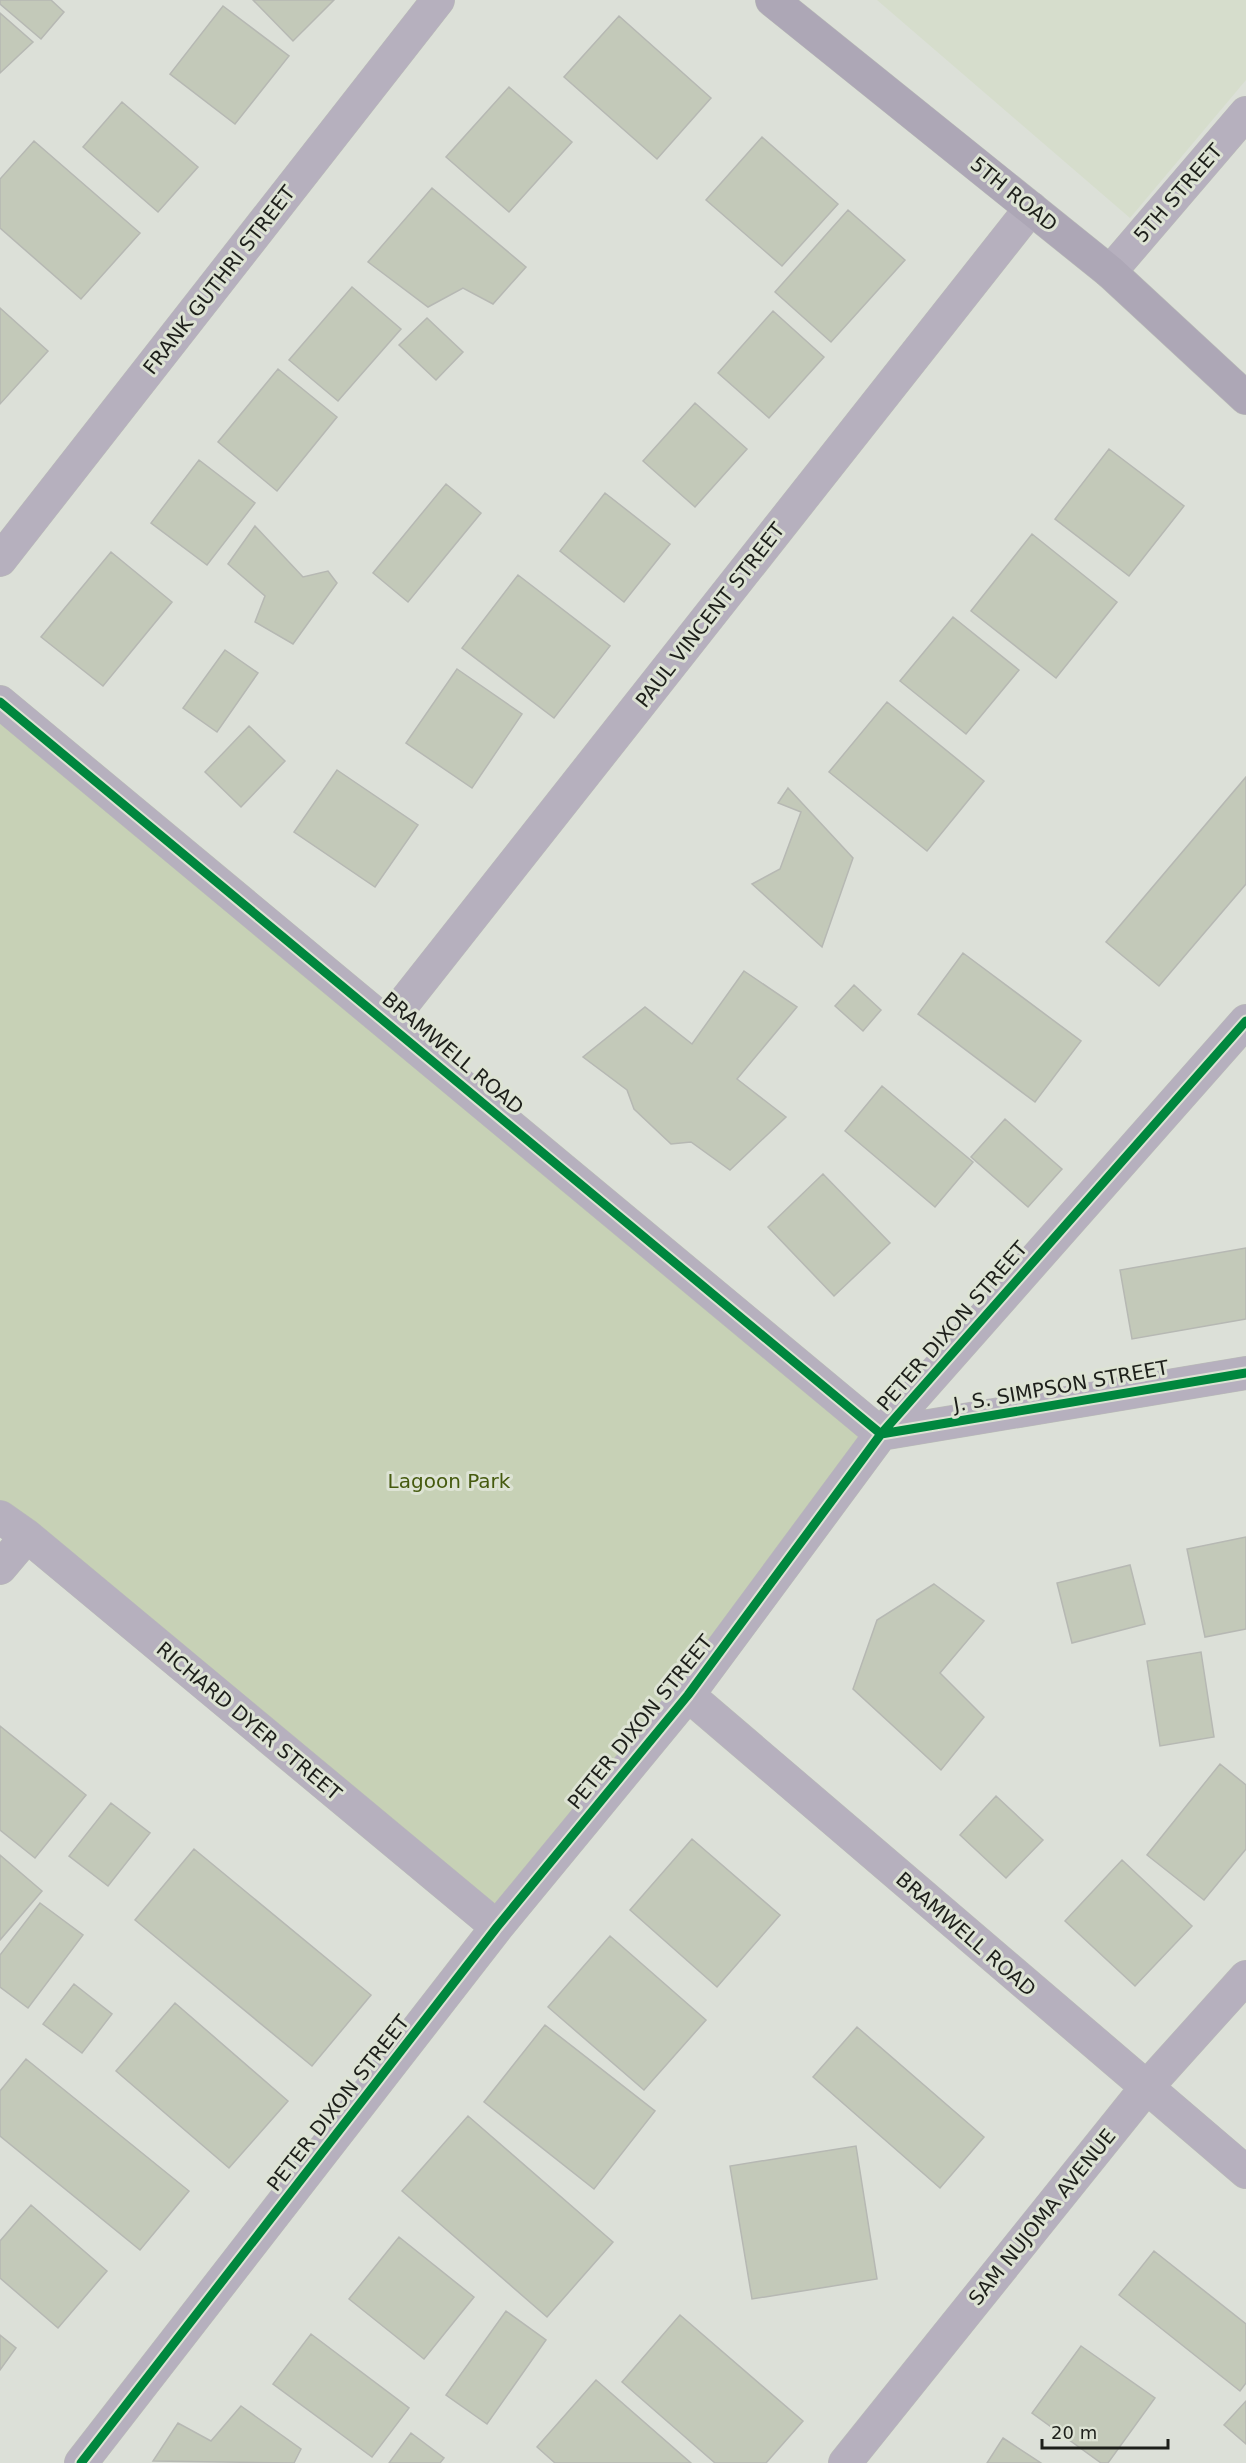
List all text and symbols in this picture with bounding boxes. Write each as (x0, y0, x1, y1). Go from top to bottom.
street label: 5TH STREET (1129, 138, 1228, 247)
street label: 5TH ROAD (966, 152, 1062, 236)
street label: FRANK GUTHRI STREET (138, 180, 301, 379)
street label: PAUL VINCENT STREET (630, 517, 790, 712)
street label: BRAMWELL ROAD (377, 987, 529, 1119)
street label: PETER DIXON STREET (872, 1236, 1033, 1416)
street label: J. S. SIMPSON STREET (950, 1355, 1171, 1417)
park label: Lagoon Park (388, 1469, 511, 1493)
street label: PETER DIXON STREET (562, 1630, 718, 1814)
street label: RICHARD DYER STREET (152, 1637, 347, 1806)
street label: BRAMWELL ROAD (891, 1867, 1041, 2001)
street label: PETER DIXON STREET (262, 2010, 415, 2196)
street label: SAM NUJOMA AVENUE (963, 2124, 1121, 2310)
scale bar (1042, 2412, 1168, 2450)
text: 20 m (1051, 2422, 1097, 2443)

